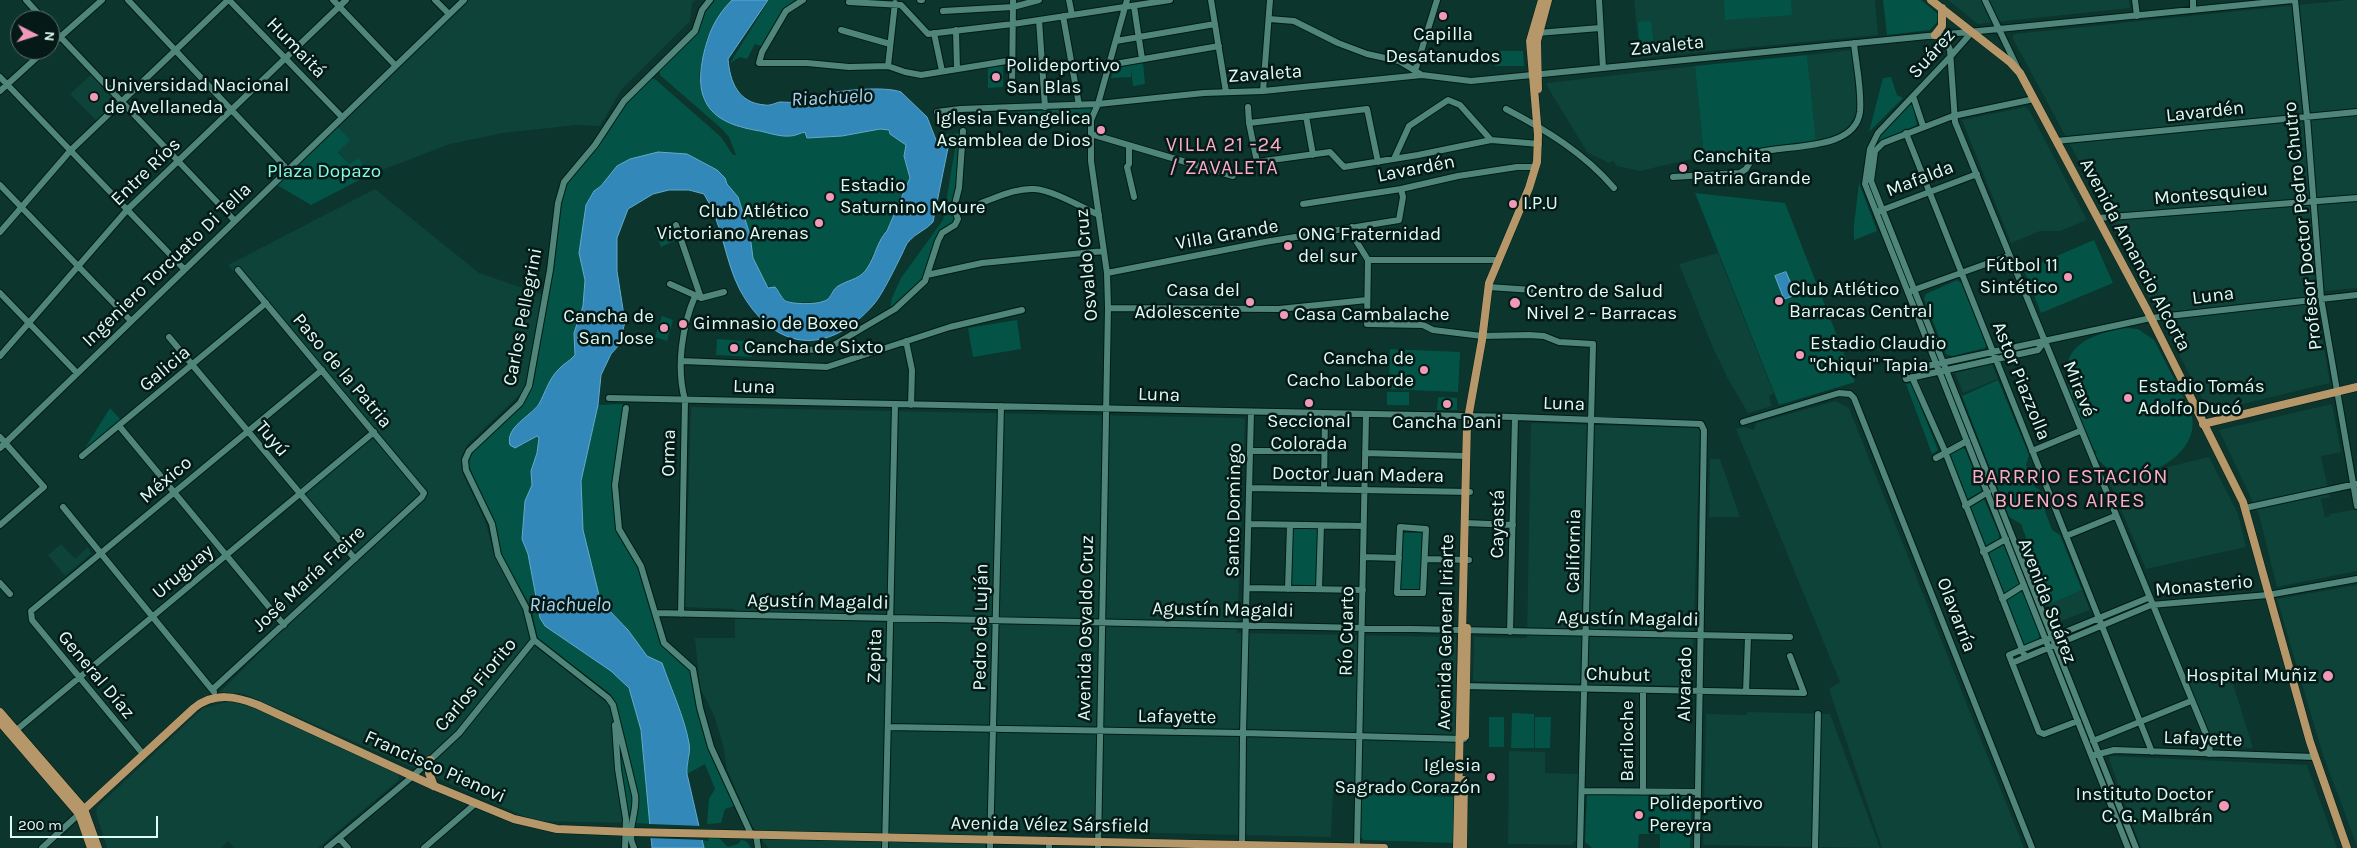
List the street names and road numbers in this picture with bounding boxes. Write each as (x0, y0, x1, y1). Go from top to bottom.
street label: Humaitá (262, 13, 330, 83)
street label: Suárez (1904, 24, 1960, 84)
street label: Zavaleta (1629, 31, 1705, 61)
street label: Zavaleta (1227, 60, 1303, 88)
street label: Lavardén (2165, 97, 2245, 127)
street label: Profesor Doctor Pedro Chutro (2279, 101, 2327, 351)
street label: Entre Ríos (106, 133, 186, 211)
street label: Lavardén (1375, 150, 1457, 188)
street label: Avenida Amancio Alcorta (2074, 155, 2196, 355)
street label: Mafalda (1883, 156, 1957, 202)
street label: Ingeniero Torcuato Di Tella (78, 178, 256, 352)
street label: Montesquieu (2153, 178, 2269, 210)
street label: Osvaldo Cruz (1071, 208, 1103, 322)
street label: Villa Grande (1174, 215, 1280, 255)
street label: Carlos Pellegrini (498, 246, 548, 388)
street label: Luna (2191, 282, 2235, 310)
street label: Paso de la Patria (287, 309, 397, 433)
street label: Astor Piazzolla (1987, 318, 2055, 444)
street label: Galicia (135, 341, 195, 397)
street label: Miravé (2057, 358, 2101, 420)
street label: Luna (732, 375, 776, 399)
street label: Luna (1137, 383, 1181, 407)
street label: Luna (1542, 392, 1586, 416)
street label: Tuyú (250, 416, 294, 462)
street label: Orma (657, 429, 681, 477)
street label: Santo Domingo (1221, 443, 1247, 577)
street label: México (135, 452, 197, 508)
street label: Doctor Juan Madera (1272, 462, 1444, 488)
street label: Cayastá (1486, 489, 1510, 559)
street label: California (1562, 509, 1586, 593)
street label: José María Freire (248, 521, 370, 637)
street label: Avenida General Iriarte (1433, 534, 1459, 730)
street label: Avenida Osvaldo Cruz (1073, 535, 1099, 721)
street label: Avenida Suárez (2013, 535, 2081, 667)
street label: Uruguay (148, 540, 218, 604)
street label: Pedro de Luján (968, 563, 994, 691)
street label: Monasterio (2154, 570, 2254, 602)
street label: Olavarría (1931, 575, 1981, 655)
street label: Río Cuarto (1335, 586, 1359, 676)
street label: Agustín Magaldi (747, 589, 889, 615)
street label: Agustín Magaldi (1152, 597, 1294, 623)
street label: Agustín Magaldi (1557, 606, 1699, 632)
street label: General Díaz (53, 626, 139, 724)
street label: Zepita (863, 628, 887, 684)
street label: Carlos Fiorito (430, 634, 522, 736)
street label: Alvarado (1673, 646, 1697, 722)
street label: Chubut (1586, 663, 1650, 687)
street label: Bariloche (1617, 700, 1639, 782)
street label: Lafayette (1137, 705, 1217, 729)
street label: Francisco Pienovi (361, 726, 509, 808)
street label: Lafayette (2163, 726, 2243, 752)
street label: Avenida Vélez Sársfield (950, 812, 1150, 838)

